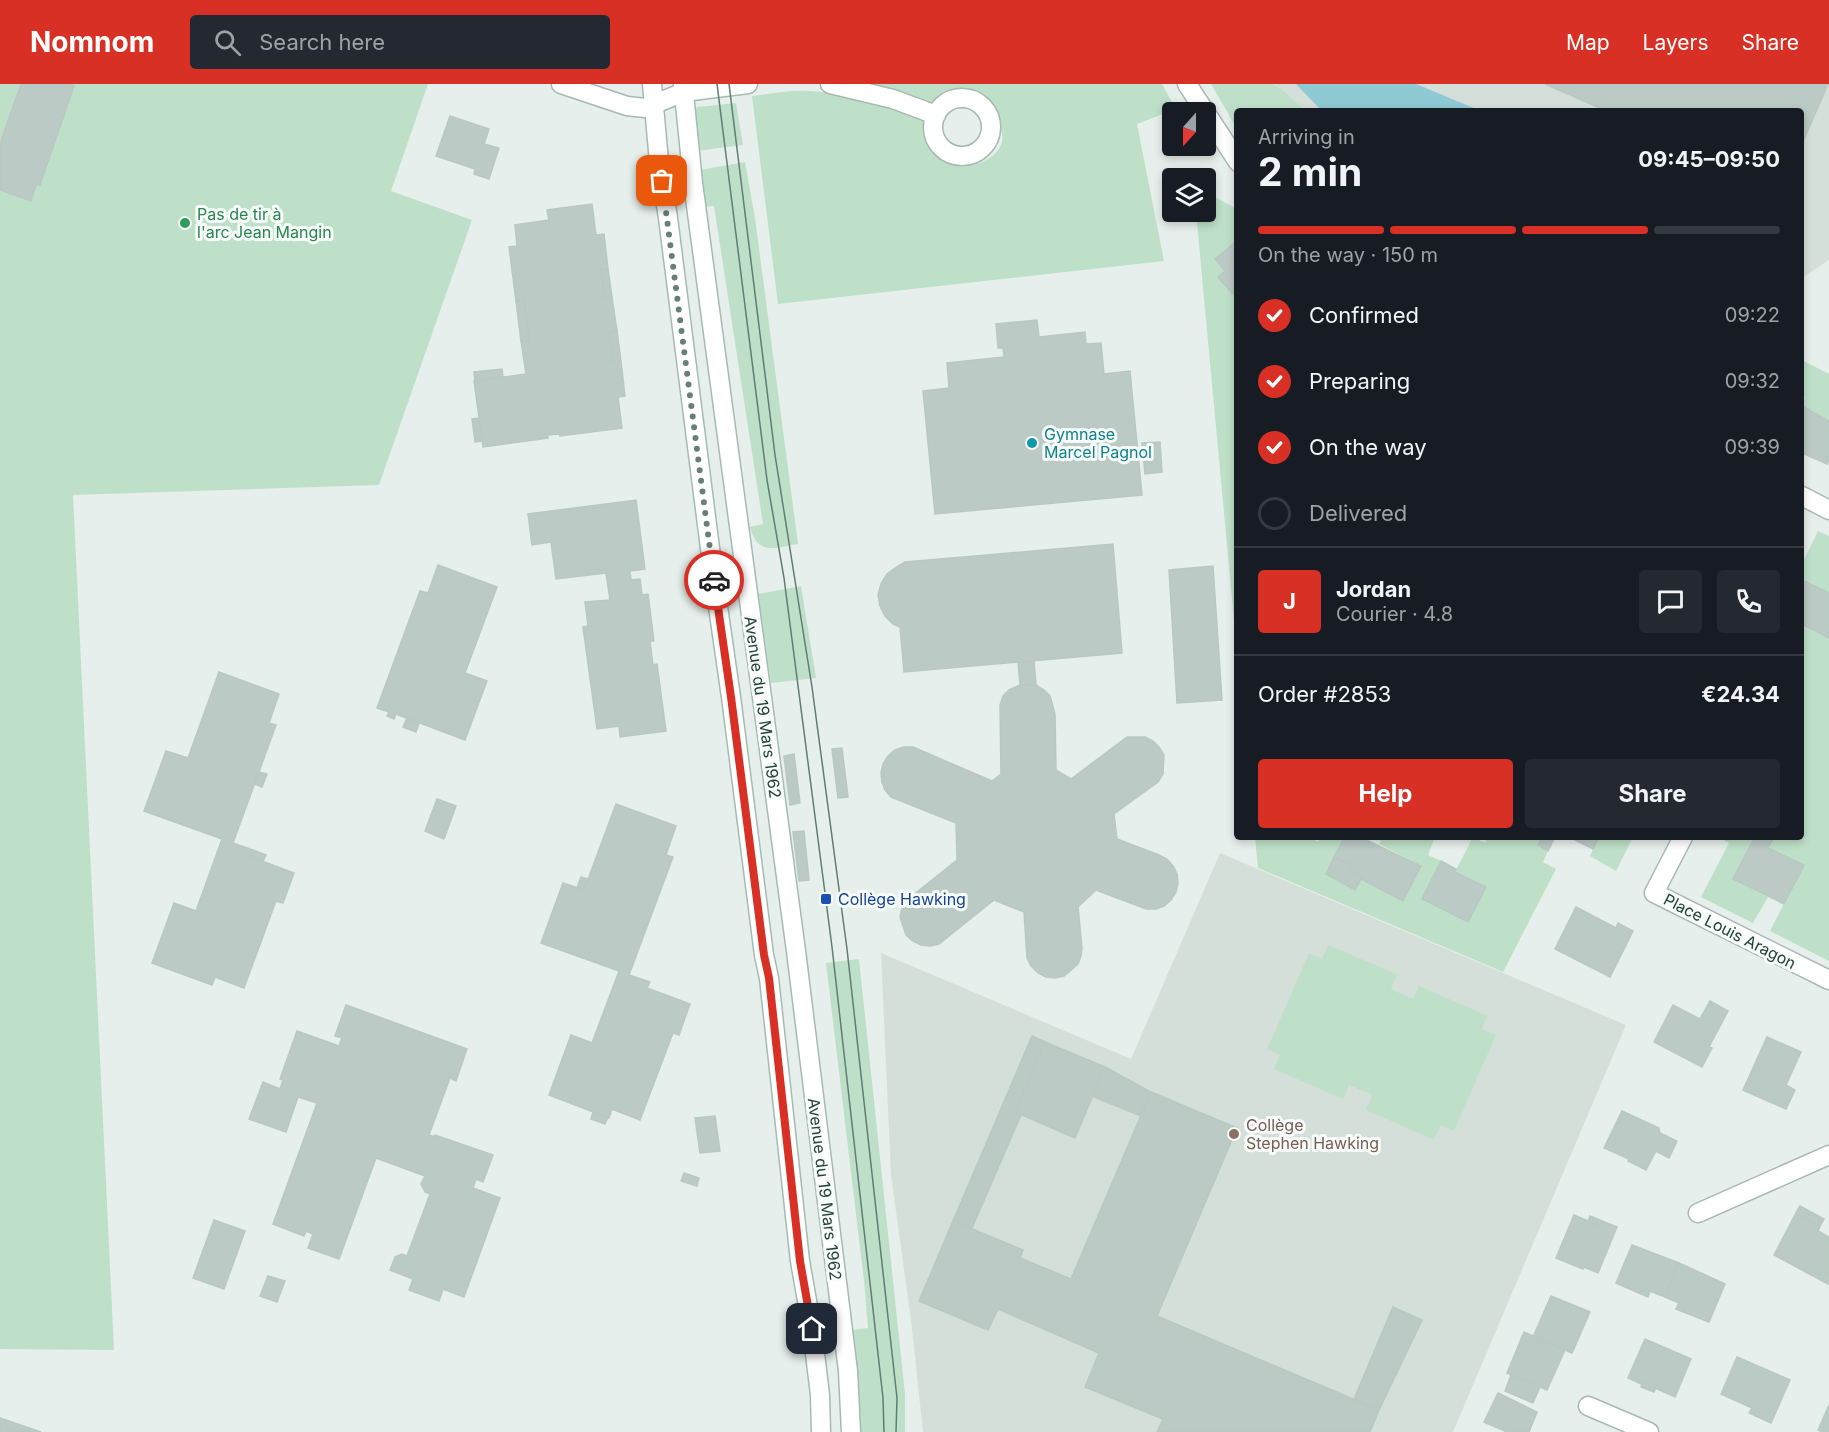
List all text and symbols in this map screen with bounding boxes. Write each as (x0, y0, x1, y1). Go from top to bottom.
search box (190, 15, 610, 69)
text: Nomnom (30, 25, 154, 59)
icon: search (211, 26, 244, 59)
text: Search here (259, 29, 385, 55)
text: Map (1566, 30, 1610, 55)
text: Layers (1643, 30, 1709, 55)
text: Share (1742, 30, 1799, 55)
north arrow (1162, 102, 1216, 156)
map controls (1162, 102, 1216, 222)
text: Arriving in (1258, 125, 1355, 149)
text: 09:45–09:50 (1638, 146, 1780, 172)
text: 2 min (1258, 148, 1362, 195)
pin (636, 155, 687, 206)
icon: bag (645, 164, 678, 197)
button: layers (1162, 168, 1216, 222)
place label: Pas de tir à l'arc Jean Mangin (197, 204, 332, 242)
marker: Pas de tir à l'arc Jean Mangin (178, 216, 192, 230)
text: On the way · 150 m (1258, 243, 1438, 267)
icon: check (1258, 299, 1291, 332)
text: Confirmed (1309, 302, 1419, 328)
text: 09:22 (1725, 303, 1780, 327)
icon: check (1258, 365, 1291, 398)
text: Preparing (1309, 368, 1410, 394)
text: 09:32 (1725, 369, 1780, 393)
place label: Gymnase Marcel Pagnol (1044, 424, 1152, 462)
icon: check (1258, 431, 1291, 464)
text: On the way (1309, 434, 1427, 460)
text: 09:39 (1724, 435, 1780, 459)
marker: Gymnase Marcel Pagnol (1025, 436, 1039, 450)
text: Delivered (1309, 500, 1407, 526)
courier (684, 550, 744, 610)
icon: car (698, 564, 731, 597)
button: chat (1639, 570, 1702, 633)
button: phone (1717, 570, 1780, 633)
text: Jordan (1336, 576, 1411, 602)
text: J (1283, 588, 1296, 614)
text: Courier · 4.8 (1336, 602, 1453, 626)
street label: Avenue du 19 Mars 1962 (740, 615, 786, 799)
text: Order #2853 (1258, 681, 1391, 707)
text: €24.34 (1701, 681, 1780, 707)
button: Help (1258, 759, 1513, 828)
button: Share (1525, 759, 1780, 828)
place label: Collège Hawking (838, 889, 966, 909)
street label: Place Louis Aragon (1660, 889, 1800, 973)
marker: Collège Hawking (819, 892, 833, 906)
street label: Avenue du 19 Mars 1962 (804, 1097, 846, 1281)
place label: Collège Stephen Hawking (1246, 1115, 1379, 1153)
marker: Collège Stephen Hawking (1227, 1127, 1241, 1141)
pin (786, 1303, 837, 1354)
icon: home (795, 1312, 828, 1345)

